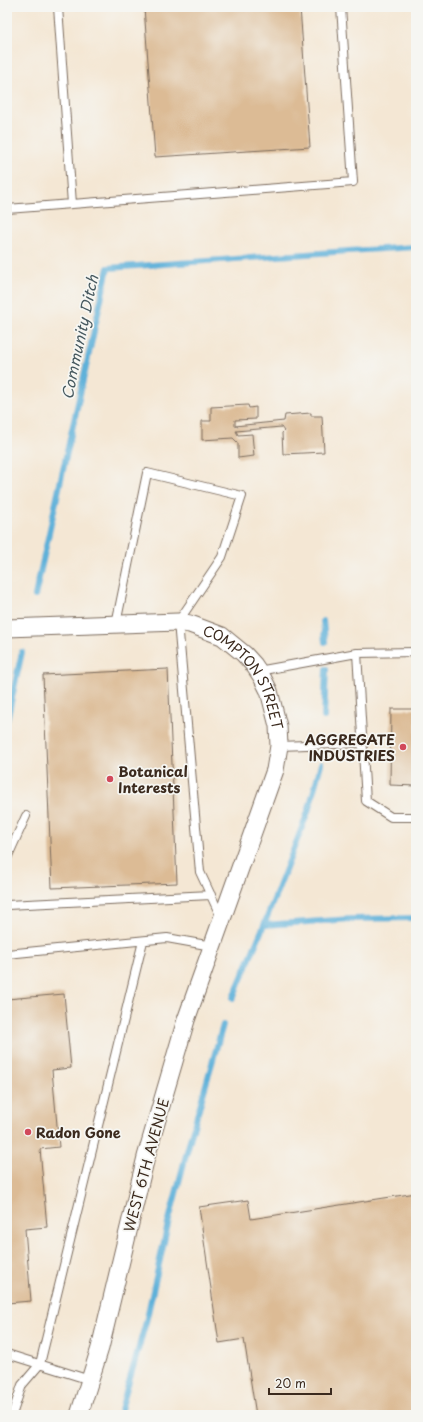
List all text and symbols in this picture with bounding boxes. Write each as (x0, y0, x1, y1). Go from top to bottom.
water label: Community Ditch (55, 272, 103, 401)
street label: COMPTON STREET (200, 619, 289, 732)
place label: AGGREGATE INDUSTRIES (304, 729, 395, 766)
marker: AGGREGATE INDUSTRIES (398, 742, 408, 752)
place label: Botanical Interests (118, 761, 188, 798)
marker: Botanical Interests (105, 774, 115, 784)
street label: WEST 6TH AVENUE (118, 1095, 174, 1234)
place label: Radon Gone (36, 1122, 121, 1143)
marker: Radon Gone (23, 1127, 33, 1137)
scale bar (269, 1370, 331, 1396)
text: 20 m (275, 1374, 306, 1392)

